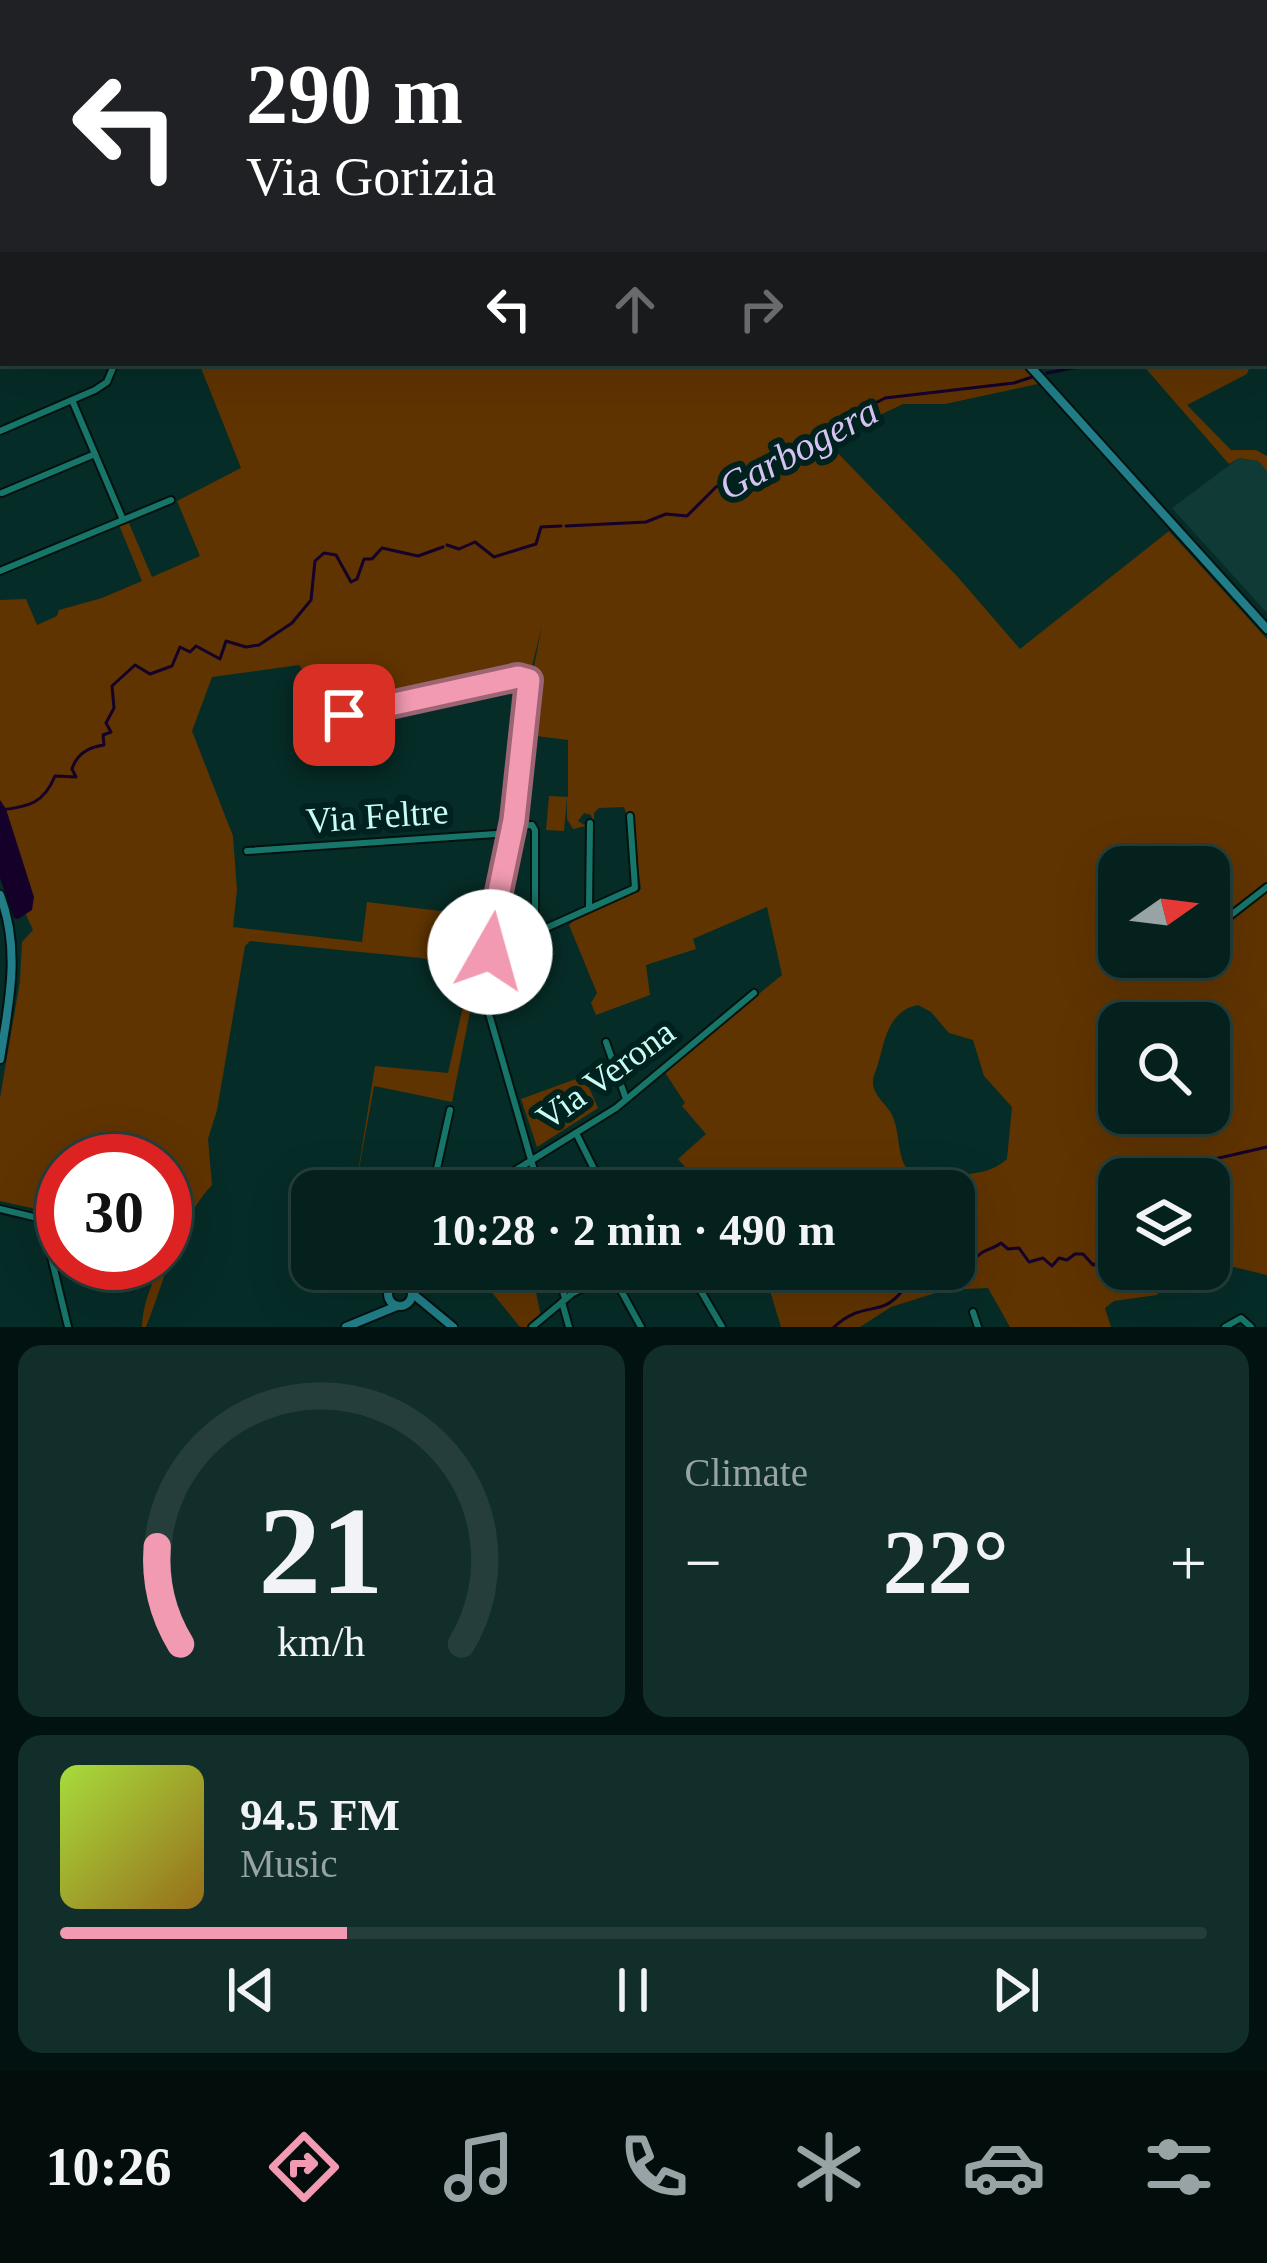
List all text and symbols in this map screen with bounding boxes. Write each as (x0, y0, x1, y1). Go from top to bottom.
icon: left (48, 48, 204, 204)
text: 290 m (246, 48, 463, 141)
text: Via Gorizia (246, 147, 496, 207)
icon: left (476, 276, 542, 342)
icon: ahead (602, 276, 668, 342)
icon: right (728, 276, 794, 342)
water label: Garbogera (712, 389, 885, 509)
pin (293, 664, 395, 766)
icon: arrive (311, 682, 377, 748)
street label: Via Feltre (304, 791, 450, 841)
north arrow (1098, 846, 1230, 978)
map controls (1098, 846, 1230, 1290)
position arrow (427, 889, 553, 1015)
button: search (1098, 1002, 1230, 1134)
street label: Via Verona (529, 1012, 682, 1138)
speed limit sign: 30 (36, 1134, 192, 1290)
button: layers (1098, 1158, 1230, 1290)
text: 10:28 · 2 min · 490 m (431, 1205, 836, 1255)
text: Climate (685, 1451, 808, 1494)
text: 21 (259, 1482, 384, 1620)
text: 22° (883, 1513, 1009, 1612)
text: − (685, 1526, 722, 1599)
text: + (1170, 1526, 1207, 1599)
text: km/h (277, 1618, 365, 1665)
text: 94.5 FM (240, 1790, 400, 1840)
text: Music (240, 1842, 338, 1885)
icon: previous (218, 1957, 284, 2023)
icon: pause (600, 1957, 666, 2023)
icon: next (983, 1957, 1049, 2023)
icon: directions (262, 2125, 346, 2209)
icon: music (437, 2125, 521, 2209)
icon: phone (612, 2125, 696, 2209)
icon: climate (787, 2125, 871, 2209)
icon: car (962, 2125, 1046, 2209)
icon: filters (1137, 2125, 1221, 2209)
text: 10:26 (46, 2137, 171, 2197)

